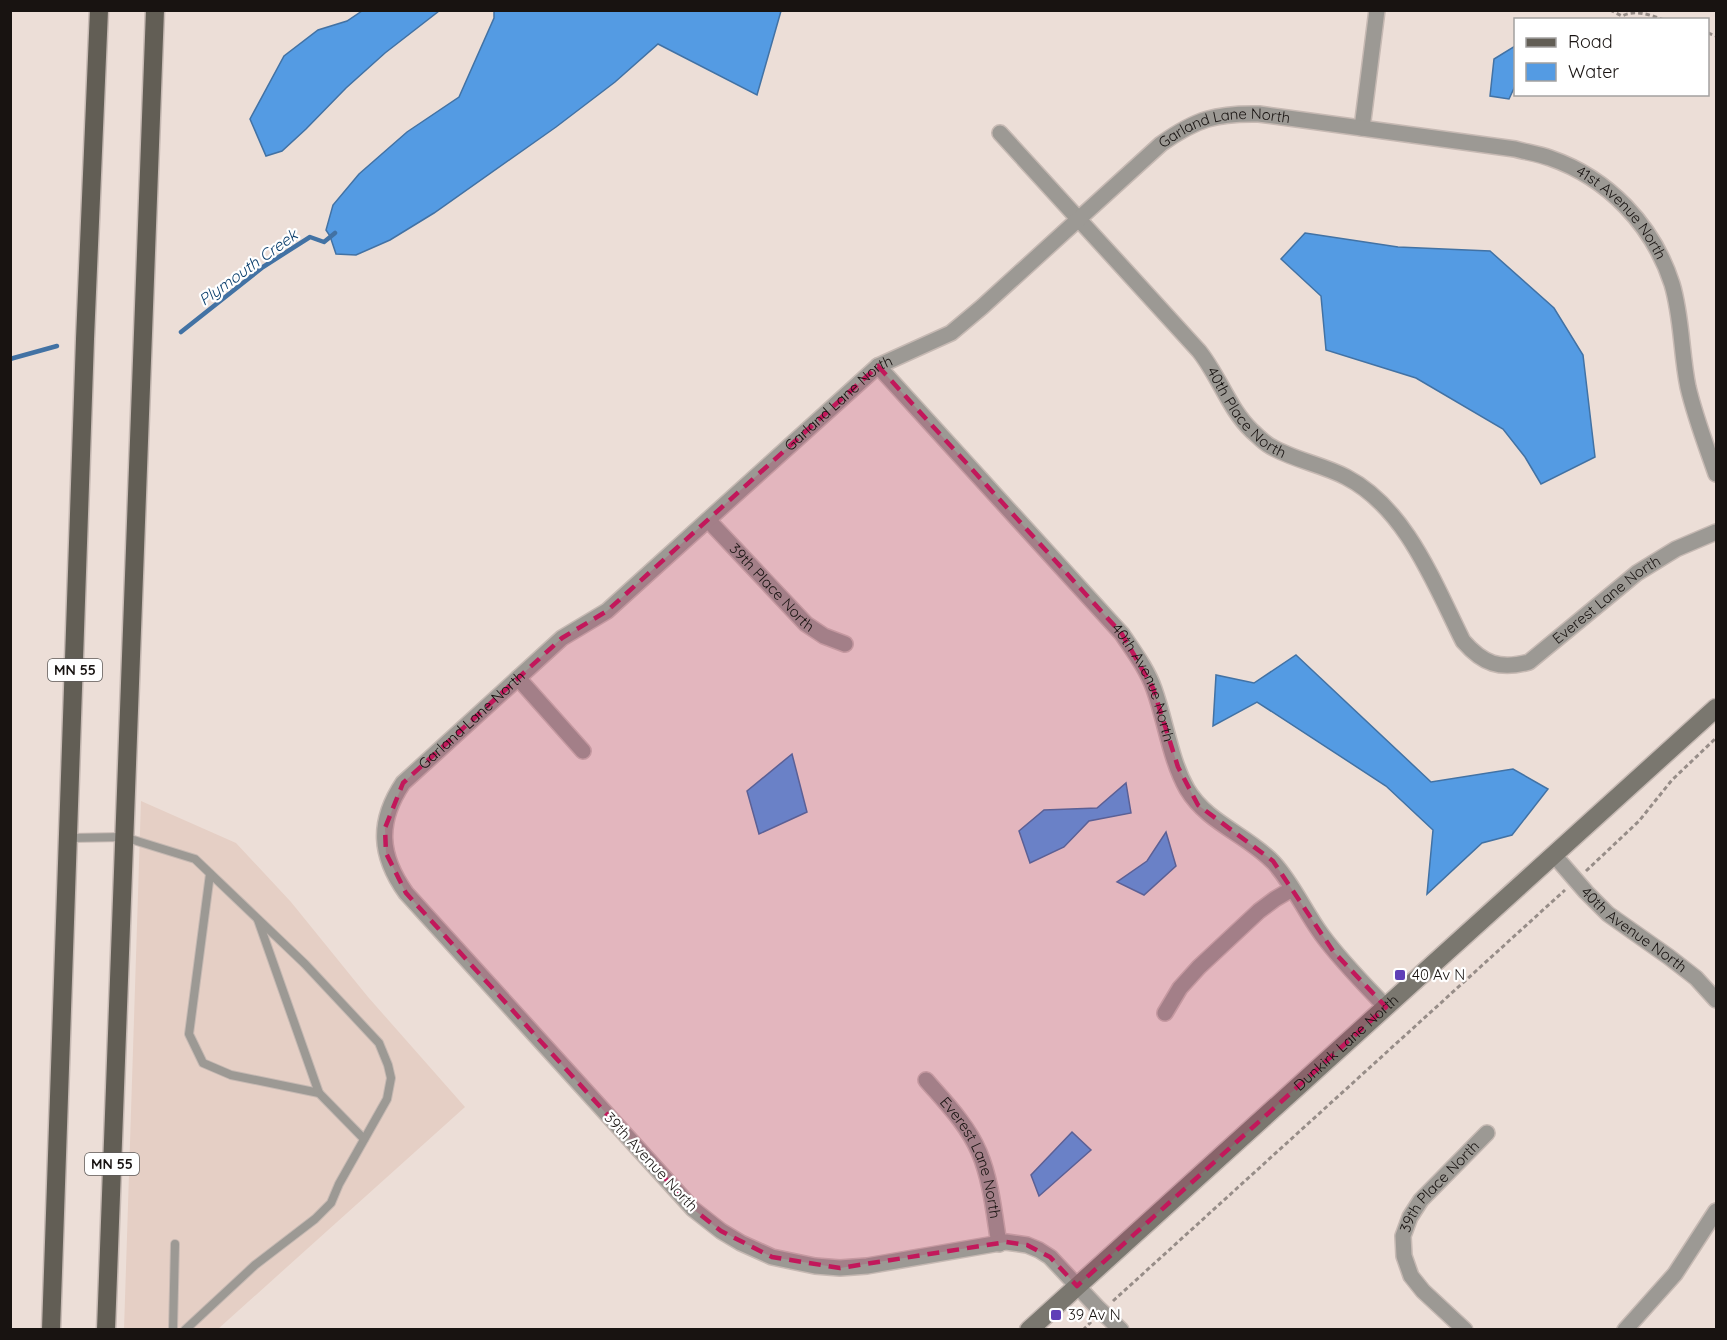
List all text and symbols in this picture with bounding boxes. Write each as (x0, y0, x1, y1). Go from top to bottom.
legend (1514, 18, 1709, 96)
text: Road (1568, 30, 1613, 53)
text: Water (1568, 60, 1619, 83)
street label: Garland Lane North (1154, 104, 1291, 152)
street label: 41st Avenue North (1573, 161, 1671, 263)
water label: Plymouth Creek (195, 224, 302, 310)
street label: Garland Lane North (780, 351, 895, 455)
street label: 40th Place North (1203, 363, 1289, 462)
street label: 39th Place North (726, 539, 818, 636)
street label: Everest Lane North (1548, 551, 1664, 648)
street label: 40th Avenue North (1108, 619, 1179, 744)
road number: MN 55 (48, 659, 102, 681)
street label: Garland Lane North (414, 666, 529, 773)
street label: 40th Avenue North (1577, 882, 1691, 976)
place label: 40 Av N (1412, 965, 1465, 984)
marker: 40 Av N (1393, 968, 1407, 982)
street label: Dunkirk Lane North (1290, 990, 1402, 1095)
street label: Everest Lane North (936, 1093, 1005, 1220)
street label: 39th Avenue North (601, 1108, 702, 1215)
street label: 39th Place North (1395, 1136, 1483, 1235)
road number: MN 55 (85, 1153, 139, 1175)
place label: 39 Av N (1068, 1305, 1121, 1324)
marker: 39 Av N (1049, 1308, 1063, 1322)

